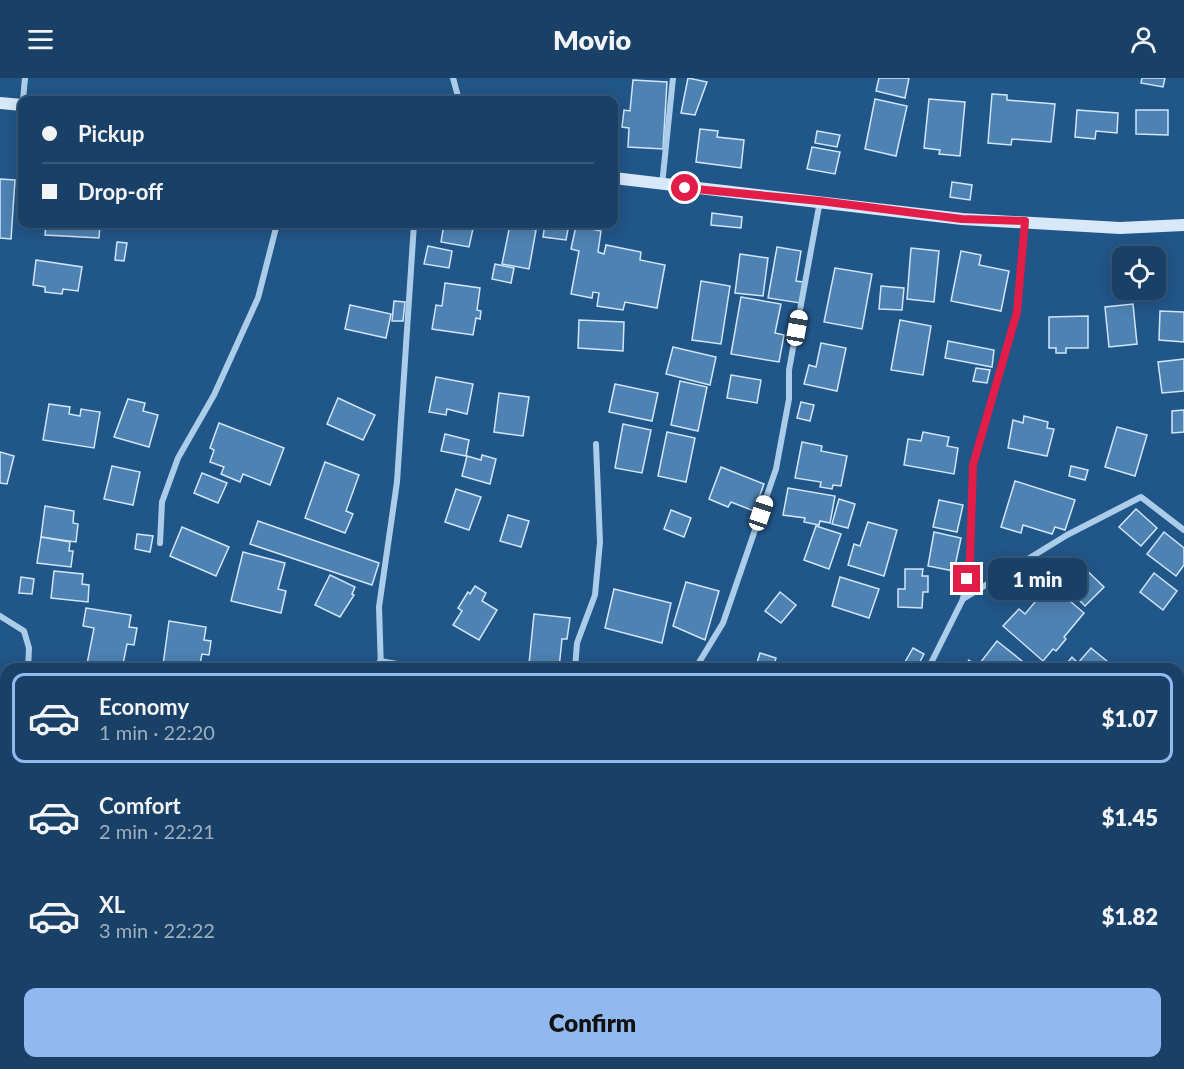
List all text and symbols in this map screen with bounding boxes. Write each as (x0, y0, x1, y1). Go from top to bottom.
icon: menu (24, 23, 57, 56)
text: Movio (553, 23, 631, 56)
icon: person (1127, 23, 1160, 56)
text: Pickup (78, 120, 144, 147)
route start (671, 174, 698, 201)
text: Drop-off (78, 178, 163, 205)
map controls (1112, 246, 1166, 300)
button: locate (1112, 246, 1166, 300)
car (785, 309, 809, 347)
car (747, 493, 775, 533)
callout: 1 min (988, 558, 1087, 600)
route end (953, 565, 980, 592)
text: 1 min (1013, 567, 1062, 591)
icon: car (27, 691, 81, 745)
text: Economy (99, 693, 189, 720)
text: $1.07 (1102, 705, 1158, 732)
text: 1 min · 22:20 (99, 720, 215, 744)
icon: car (27, 790, 81, 844)
text: Comfort (99, 792, 181, 819)
text: $1.45 (1102, 804, 1158, 831)
text: 2 min · 22:21 (99, 819, 215, 843)
icon: car (27, 889, 81, 943)
text: XL (99, 891, 125, 918)
text: $1.82 (1102, 903, 1158, 930)
text: 3 min · 22:22 (99, 918, 215, 942)
button: Confirm (24, 988, 1161, 1057)

